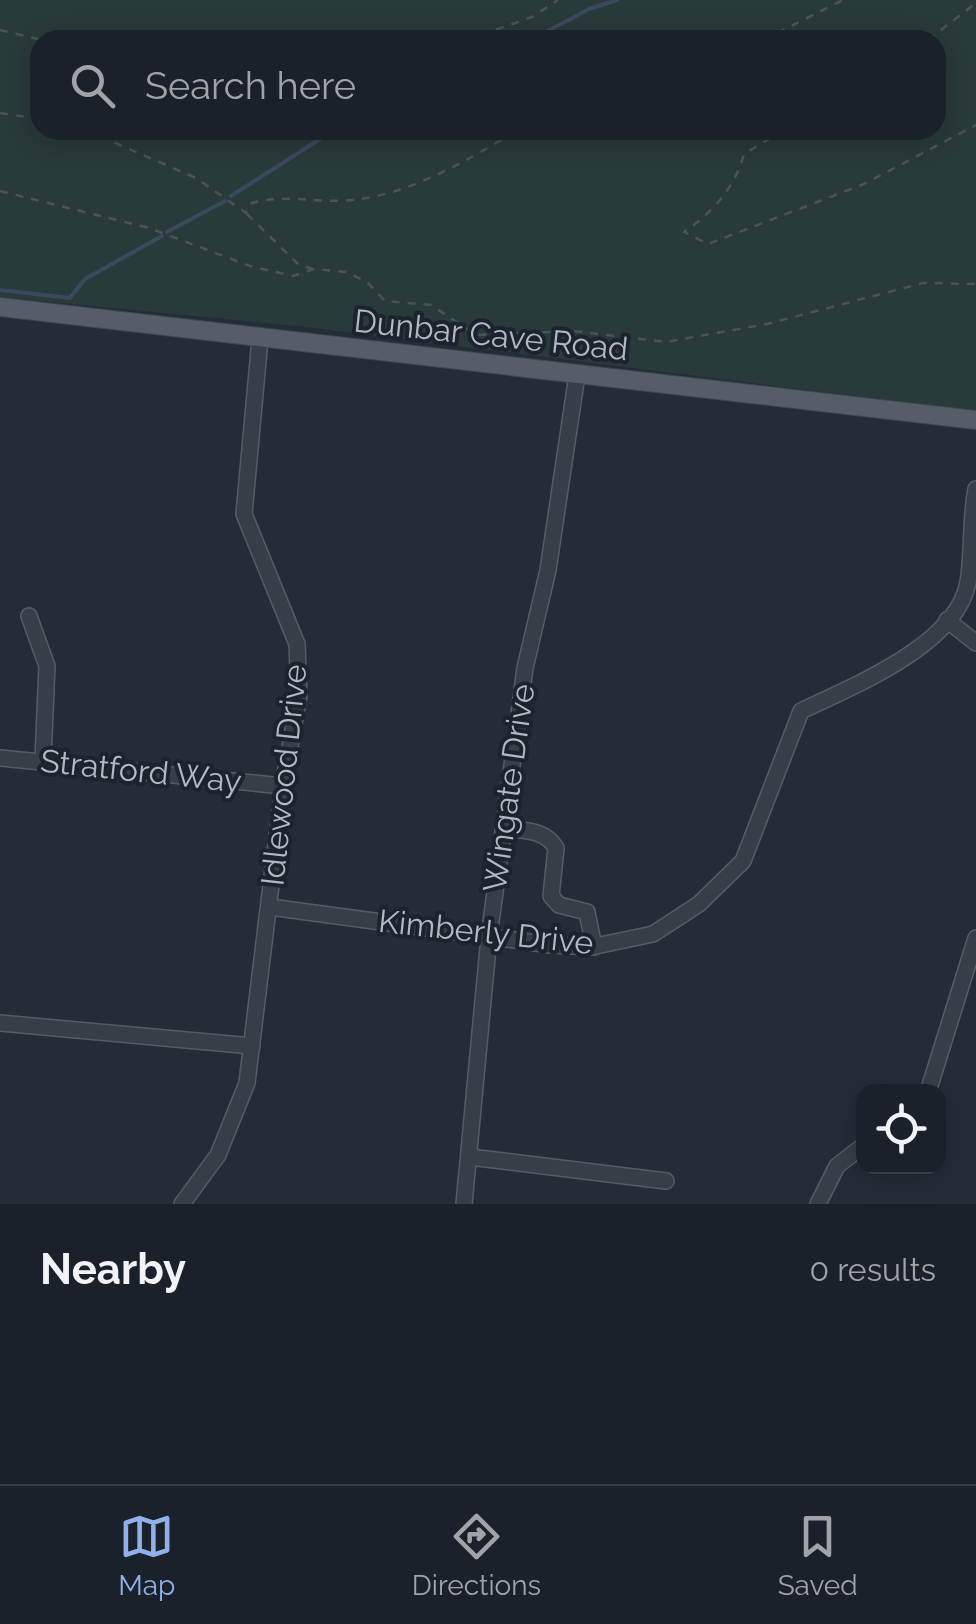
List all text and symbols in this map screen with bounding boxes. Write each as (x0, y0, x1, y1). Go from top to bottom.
search box (30, 30, 946, 140)
icon: search (65, 58, 120, 113)
text: Search here (145, 63, 356, 108)
street label: Dunbar Cave Road (352, 302, 630, 367)
street label: Idlewood Drive (253, 662, 314, 888)
street label: Wingate Drive (476, 681, 541, 894)
street label: Stratford Way (39, 742, 243, 799)
street label: Kimberly Drive (377, 902, 595, 961)
map controls (856, 1084, 946, 1174)
button: locate (856, 1084, 946, 1174)
text: Nearby (40, 1245, 186, 1294)
text: 0 results (809, 1251, 936, 1288)
tab: Map (118, 1509, 175, 1602)
tab: Directions (412, 1509, 541, 1602)
tab: Saved (778, 1509, 858, 1602)

